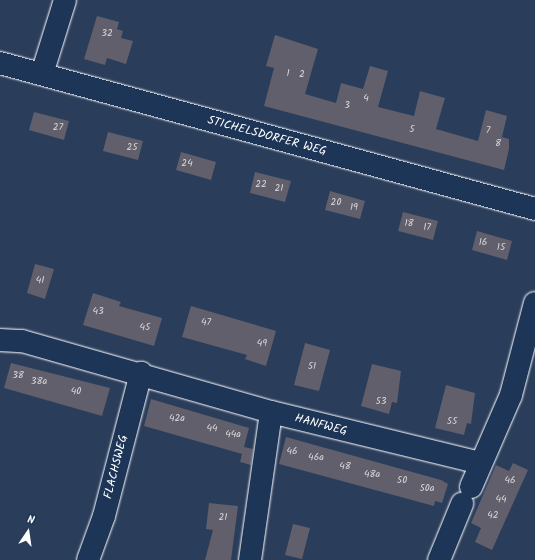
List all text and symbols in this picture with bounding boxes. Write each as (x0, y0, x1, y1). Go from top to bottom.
house number: 32 (101, 28, 113, 40)
house number: 1 (286, 68, 290, 80)
house number: 2 (299, 69, 305, 81)
house number: 4 (363, 93, 369, 105)
house number: 3 (344, 100, 350, 112)
street label: STICHELSDORFER WEG (206, 113, 328, 159)
house number: 27 (53, 122, 63, 134)
house number: 5 (409, 124, 415, 136)
house number: 7 (486, 125, 490, 137)
house number: 8 (495, 138, 501, 150)
house number: 25 (126, 142, 138, 154)
house number: 24 (181, 158, 193, 170)
house number: 22 (255, 179, 267, 191)
house number: 21 (275, 183, 283, 195)
house number: 20 (331, 197, 341, 209)
house number: 19 (350, 202, 358, 214)
house number: 18 (404, 218, 414, 230)
house number: 17 (423, 222, 431, 234)
house number: 16 (479, 237, 487, 249)
house number: 15 (497, 242, 505, 254)
house number: 41 (36, 275, 44, 287)
house number: 43 (92, 306, 104, 318)
house number: 47 (201, 317, 211, 329)
house number: 45 (140, 322, 150, 334)
house number: 49 (257, 338, 267, 350)
house number: 51 (308, 361, 316, 373)
house number: 38 (12, 370, 24, 382)
house number: 38a (31, 376, 47, 388)
house number: 40 (71, 386, 81, 398)
house number: 53 (375, 396, 387, 408)
street label: HANFWEG (293, 411, 349, 439)
house number: 42a (169, 413, 185, 425)
house number: 55 (447, 416, 457, 428)
house number: 44 (206, 423, 218, 435)
house number: 44a (225, 429, 241, 441)
street label: FLACHSWEG (101, 434, 131, 500)
house number: 46 (286, 446, 298, 458)
house number: 46a (308, 452, 324, 464)
house number: 48 (339, 461, 351, 473)
house number: 48a (364, 469, 380, 481)
house number: 50 (397, 475, 407, 487)
house number: 46 (504, 475, 516, 487)
house number: 50a (419, 483, 435, 495)
house number: 44 (495, 494, 507, 506)
house number: 42 (487, 510, 499, 522)
text: N (25, 511, 36, 530)
north arrow (8, 512, 48, 552)
house number: 21 (219, 512, 227, 524)

